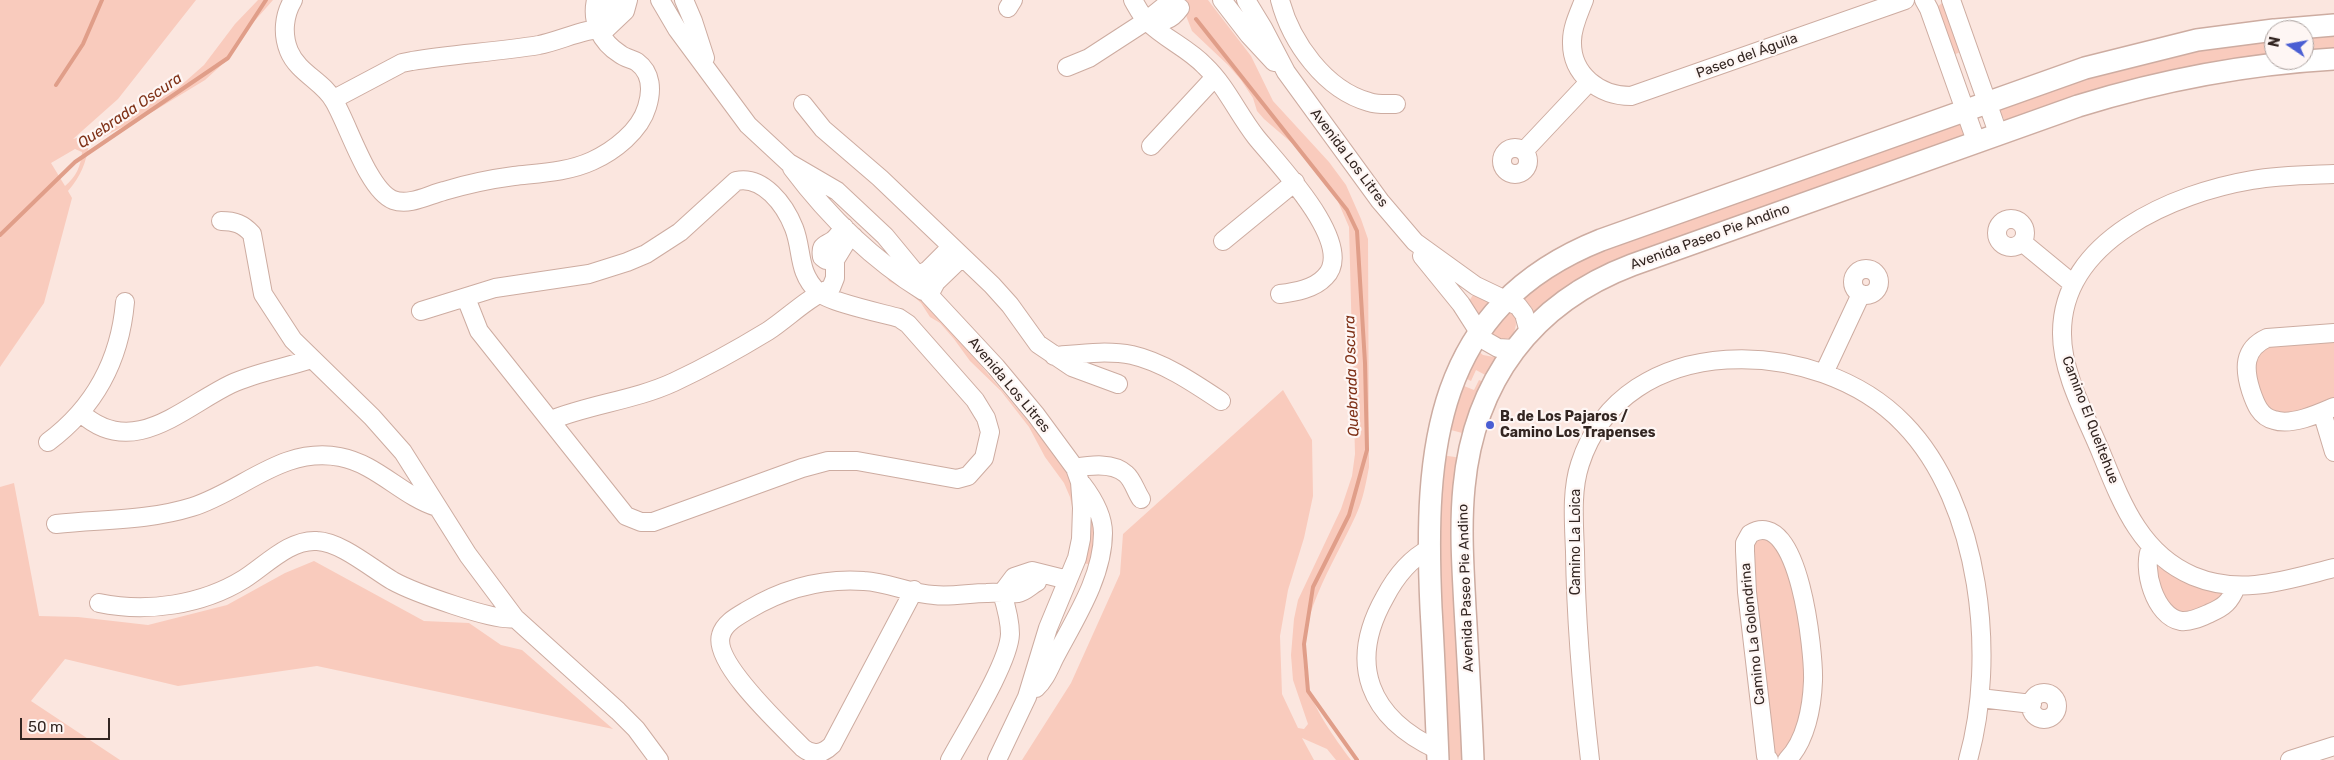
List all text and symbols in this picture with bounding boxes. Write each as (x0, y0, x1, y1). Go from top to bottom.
north arrow (2264, 20, 2314, 70)
street label: Paseo del Águila (1694, 30, 1800, 82)
text: N (2265, 35, 2284, 49)
water label: Quebrada Oscura (74, 69, 186, 153)
street label: Avenida Los Litres (1307, 105, 1391, 211)
street label: Avenida Paseo Pie Andino (1628, 200, 1792, 274)
water label: Quebrada Oscura (1341, 315, 1363, 437)
street label: Avenida Los Litres (964, 334, 1054, 436)
street label: Camino El Queltehue (2058, 354, 2122, 486)
place label: B. de Los Pajaros / Camino Los Trapenses (1500, 409, 1656, 442)
marker: B. de Los Pajaros / Camino Los Trapenses (1484, 419, 1496, 431)
street label: Camino La Loica (1568, 489, 1584, 595)
street label: Avenida Paseo Pie Andino (1455, 504, 1477, 672)
street label: Camino La Golondrina (1737, 562, 1769, 706)
scale bar (22, 708, 112, 740)
text: 50 m (28, 718, 63, 736)

